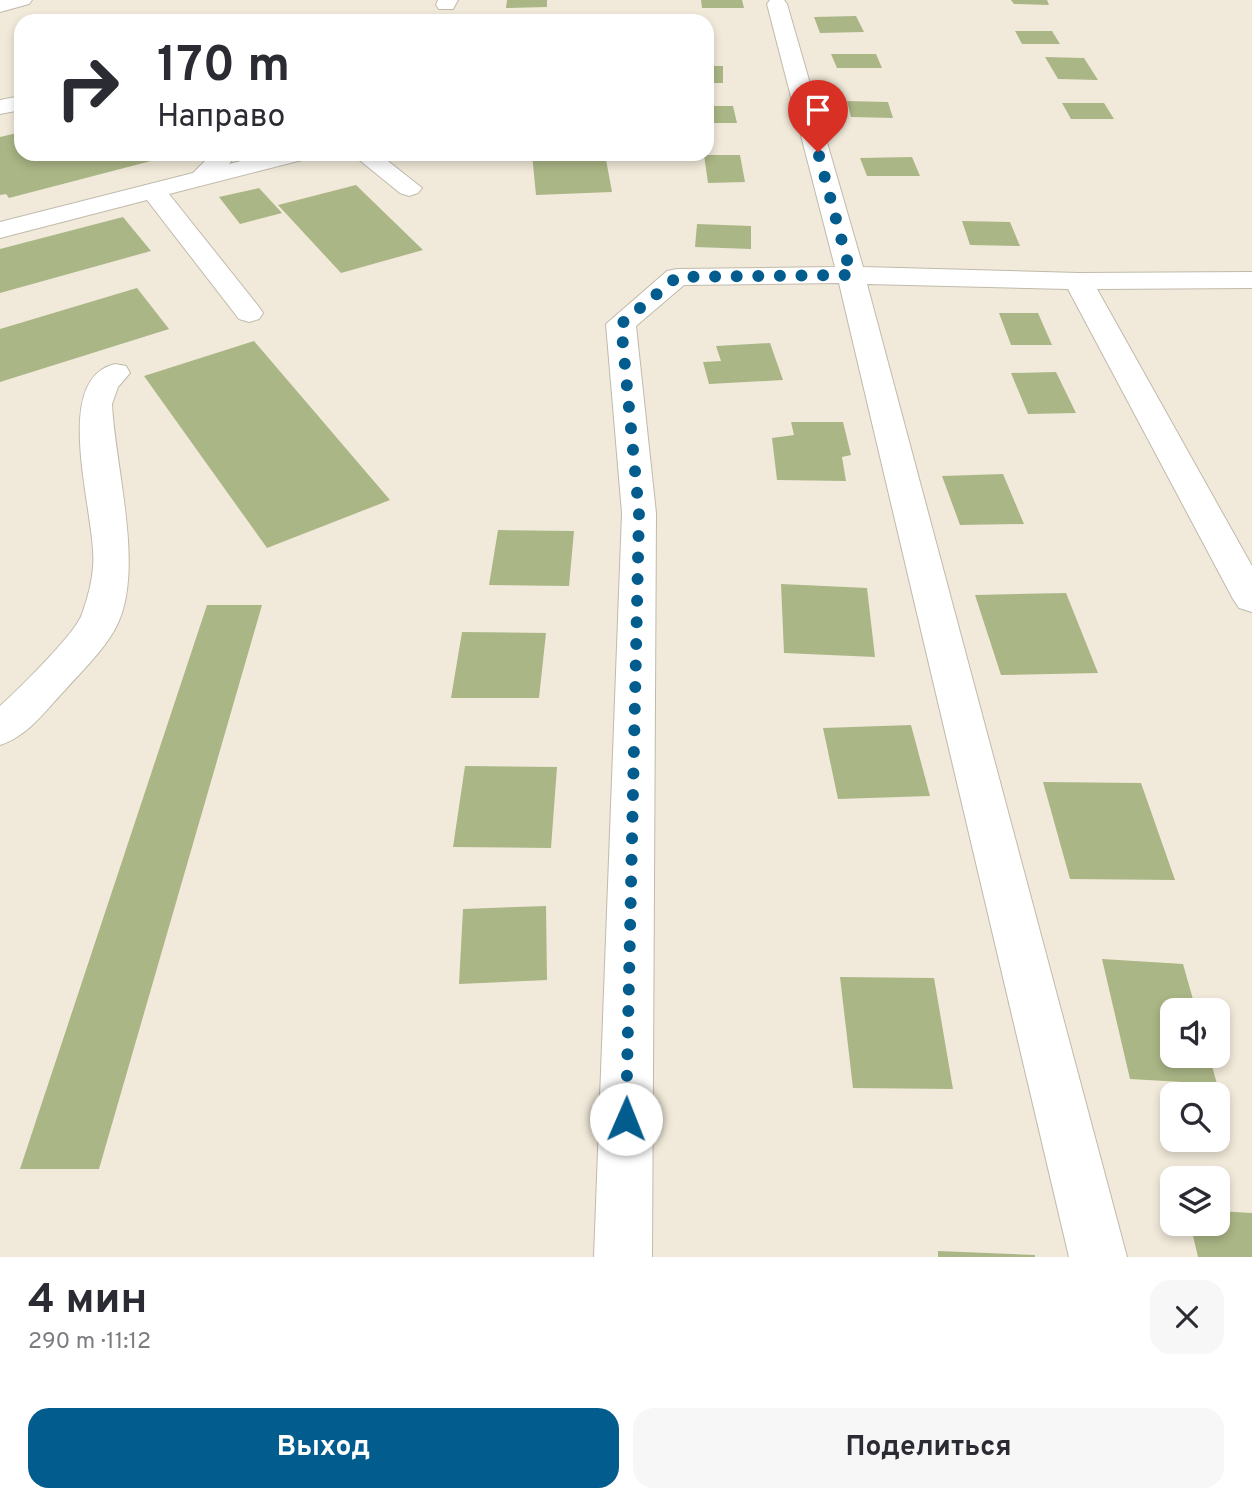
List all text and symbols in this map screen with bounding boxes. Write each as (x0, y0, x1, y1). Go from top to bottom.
text: 170 m (157, 37, 290, 99)
icon: right (42, 42, 133, 133)
pin (788, 80, 848, 152)
icon: arrive (799, 91, 837, 129)
text: Направо (157, 98, 285, 138)
map controls (1160, 998, 1230, 1236)
button: sound (1160, 998, 1230, 1068)
position arrow (589, 1082, 663, 1156)
button: search (1160, 1082, 1230, 1152)
button: layers (1160, 1166, 1230, 1236)
text: 4 мин (28, 1275, 147, 1328)
button: close (1150, 1280, 1224, 1354)
text: 290 m · 11:12 (28, 1328, 151, 1357)
button: Выход (28, 1408, 619, 1488)
button: Поделиться (633, 1408, 1224, 1488)

